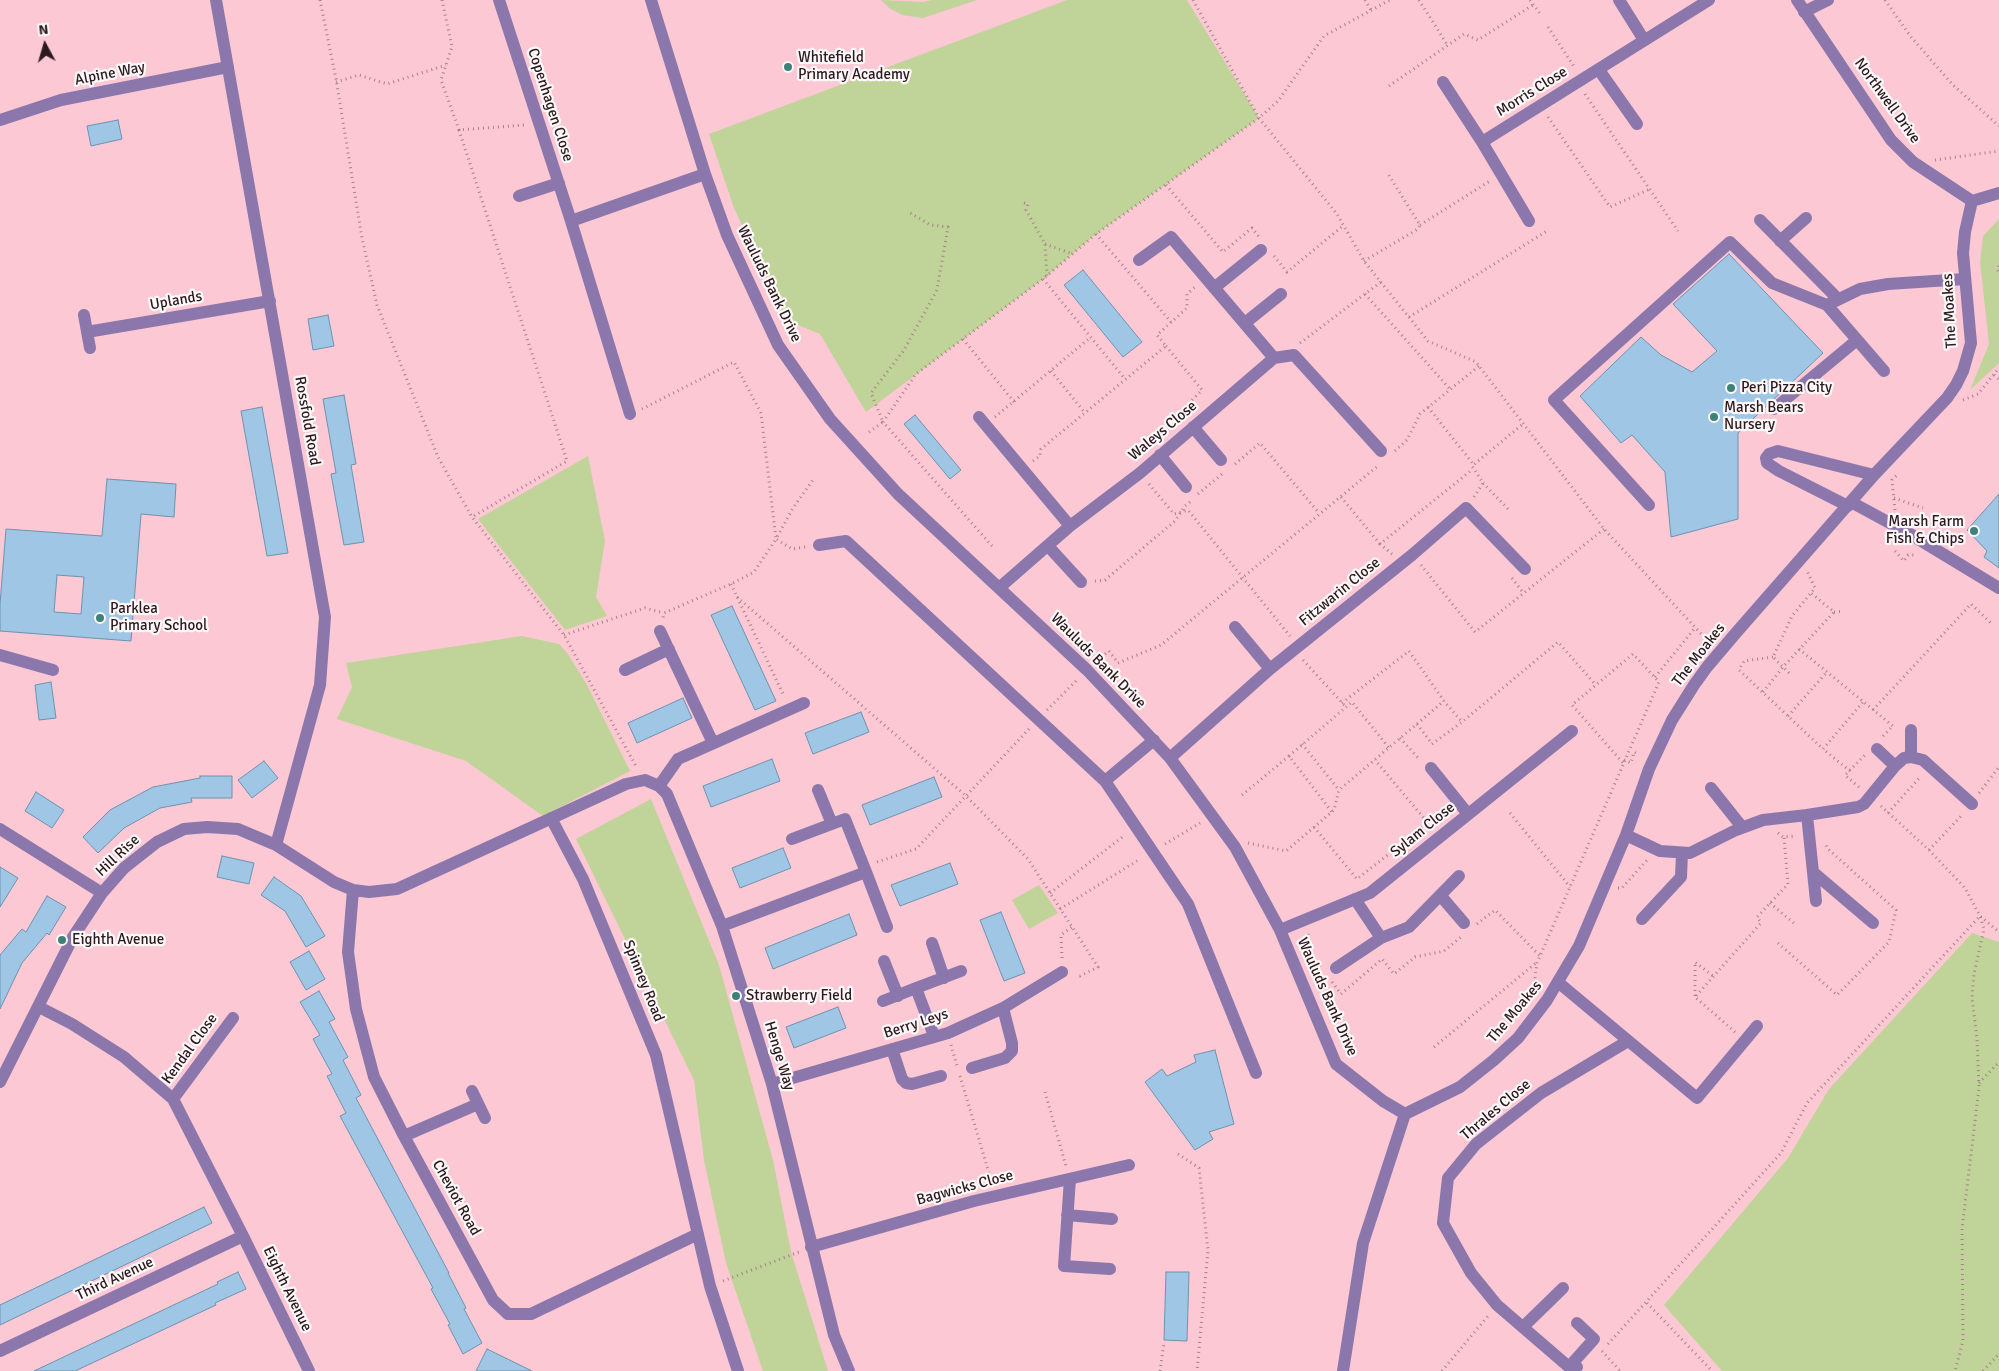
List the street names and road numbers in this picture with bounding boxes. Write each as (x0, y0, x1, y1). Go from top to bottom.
street label: Copenhagen Close (523, 46, 577, 164)
street label: Northwell Drive (1850, 55, 1924, 147)
street label: Alpine Way (73, 58, 147, 90)
street label: Morris Close (1493, 63, 1571, 121)
street label: Wauluds Bank Drive (733, 223, 805, 345)
street label: The Moakes (1939, 273, 1961, 349)
street label: Uplands (148, 288, 204, 314)
street label: Rossfold Road (290, 375, 324, 467)
street label: Waleys Close (1125, 397, 1201, 465)
street label: Fitzwarin Close (1296, 554, 1384, 630)
street label: Wauluds Bank Drive (1047, 610, 1149, 712)
street label: The Moakes (1669, 620, 1729, 690)
street label: Sylam Close (1387, 799, 1459, 861)
street label: Hill Rise (92, 831, 144, 881)
street label: Wauluds Bank Drive (1293, 935, 1361, 1059)
street label: Spinney Road (618, 938, 668, 1024)
street label: The Moakes (1484, 977, 1546, 1047)
street label: Berry Leys (882, 1005, 950, 1043)
street label: Kendal Close (158, 1010, 222, 1088)
street label: Henge Way (760, 1019, 798, 1093)
street label: Thrales Close (1458, 1076, 1534, 1144)
street label: Cheviot Road (428, 1157, 484, 1239)
street label: Bagwicks Close (915, 1166, 1015, 1210)
street label: Eighth Avenue (259, 1244, 315, 1334)
street label: Third Avenue (74, 1253, 156, 1305)

